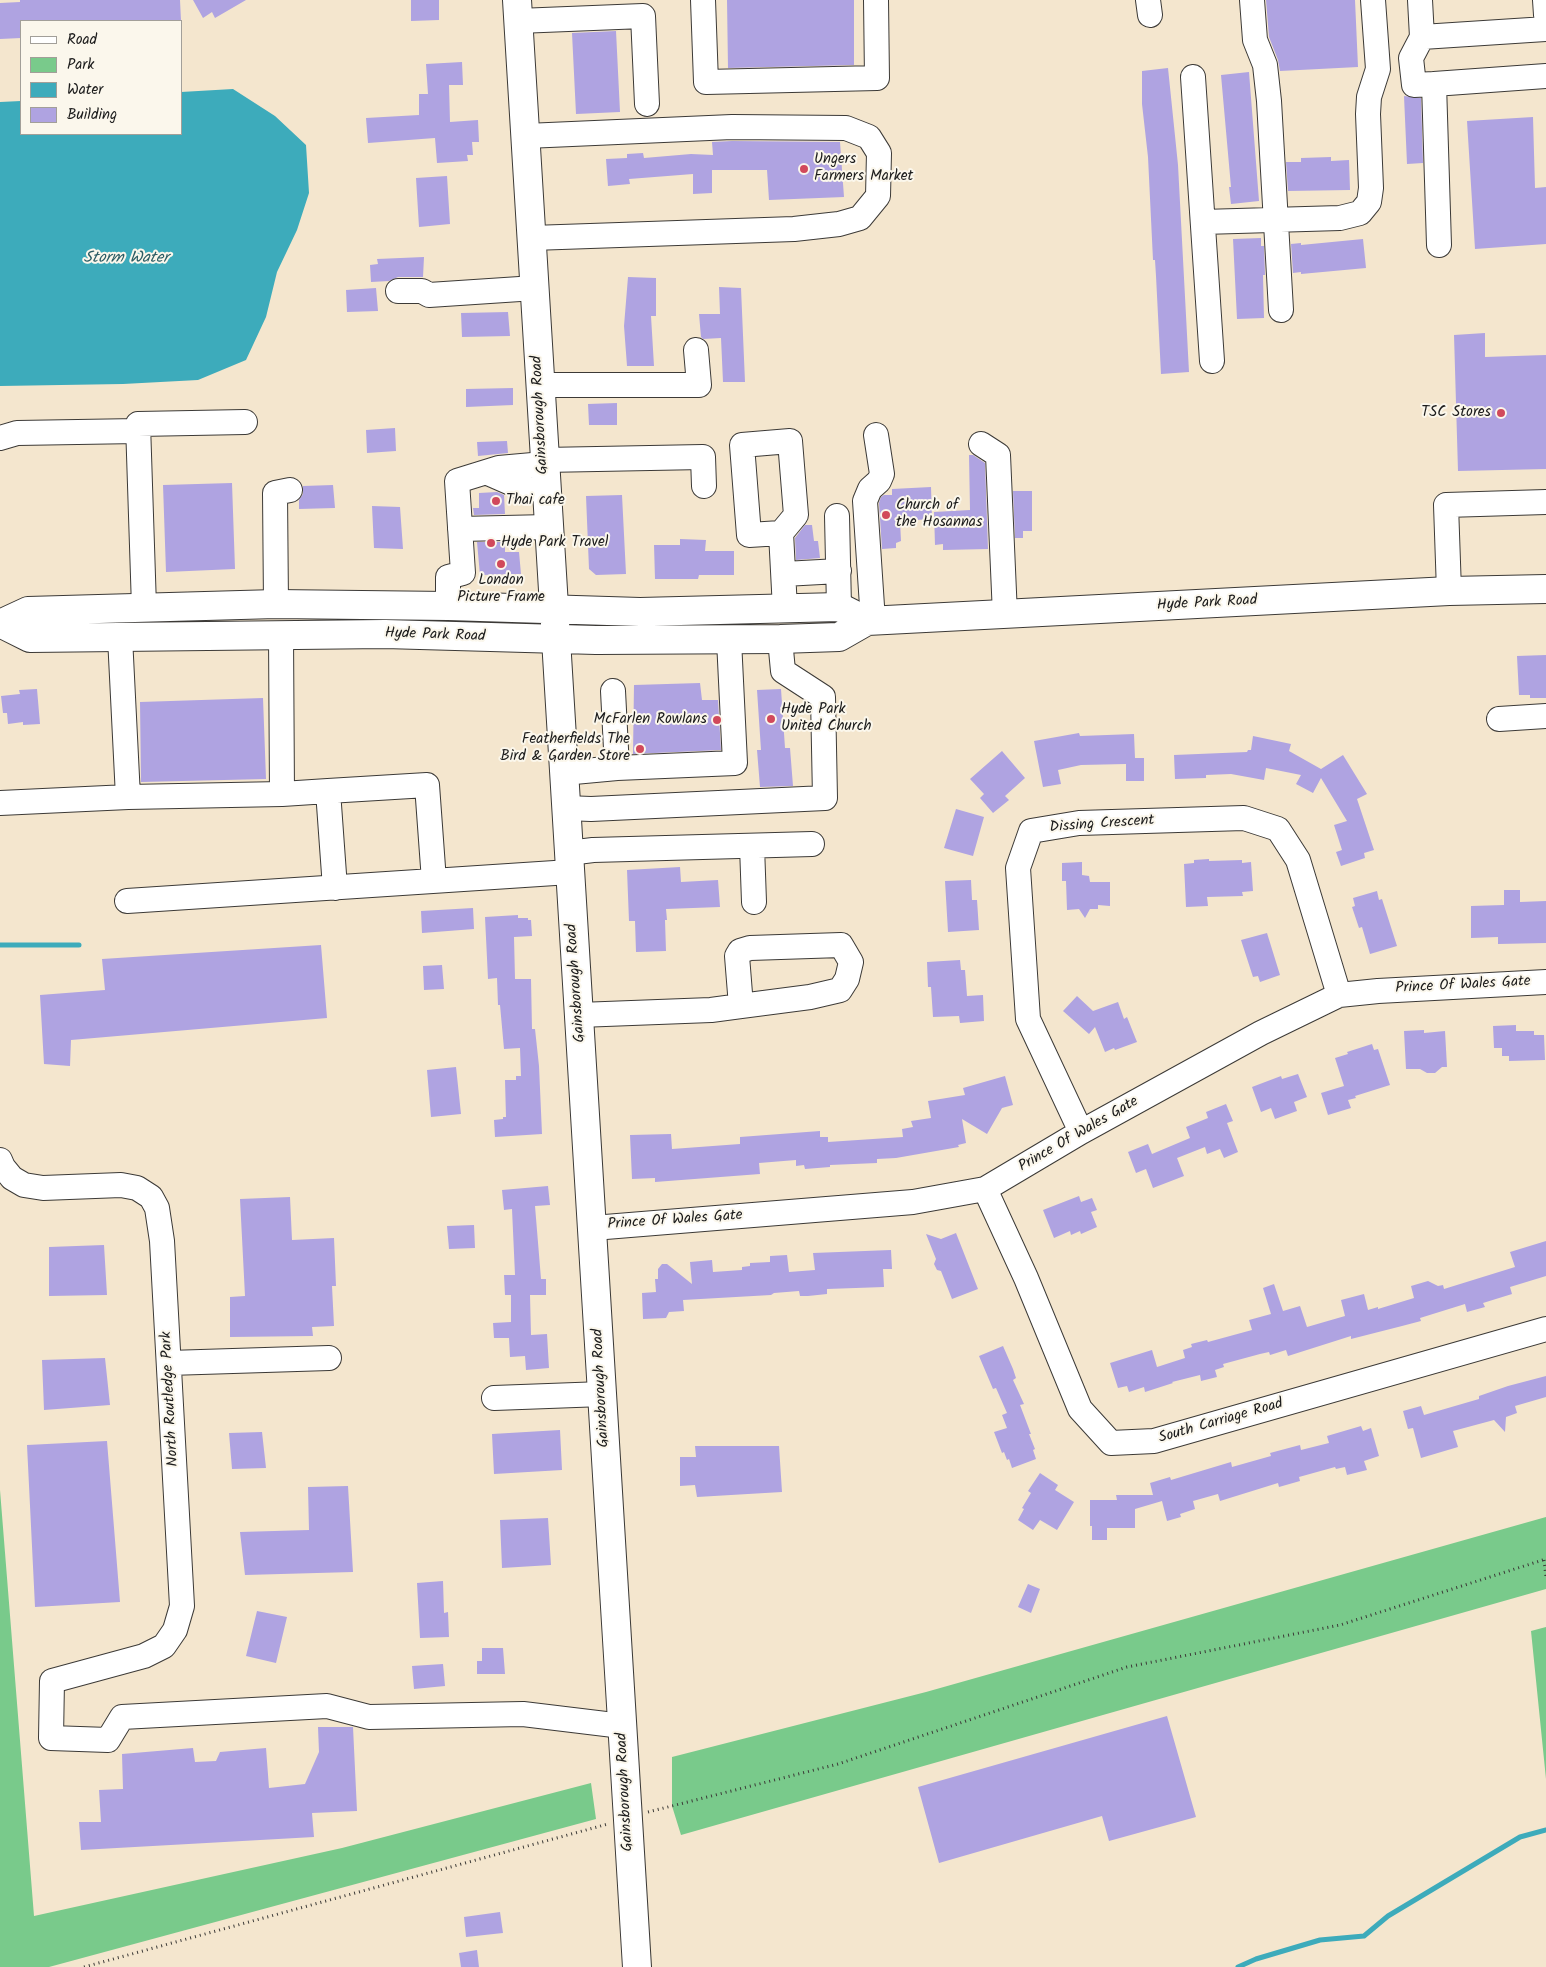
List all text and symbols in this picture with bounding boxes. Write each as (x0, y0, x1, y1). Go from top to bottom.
legend (20, 20, 182, 135)
text: Road (67, 28, 97, 52)
text: Park (67, 53, 94, 77)
text: Water (67, 78, 103, 102)
text: Building (67, 103, 117, 127)
place label: Ungers Farmers Market (814, 151, 913, 186)
marker: Ungers Farmers Market (798, 163, 810, 175)
water label: Storm Water (83, 249, 169, 269)
street label: Gainsborough Road (529, 355, 553, 475)
place label: TSC Stores (1421, 404, 1491, 422)
marker: TSC Stores (1495, 407, 1507, 419)
place label: Thai cafe (506, 492, 565, 510)
marker: Thai cafe (490, 495, 502, 507)
place label: Church of the Hosannas (896, 497, 982, 532)
marker: Church of the Hosannas (880, 509, 892, 521)
place label: Hyde Park Travel (501, 534, 608, 552)
marker: Hyde Park Travel (485, 537, 497, 549)
marker: London Picture Frame (495, 558, 507, 570)
place label: London Picture Frame (457, 572, 545, 607)
street label: Hyde Park Road (1156, 592, 1258, 616)
street label: Hyde Park Road (384, 625, 486, 647)
place label: Hyde Park United Church (781, 701, 872, 736)
place label: McFarlen Rowlans (593, 711, 707, 729)
marker: Hyde Park United Church (765, 713, 777, 725)
marker: McFarlen Rowlans (711, 714, 723, 726)
place label: Featherfields The Bird & Garden Store (500, 731, 630, 766)
marker: Featherfields The Bird & Garden Store (634, 743, 646, 755)
street label: Dissing Crescent (1049, 812, 1155, 838)
street label: Gainsborough Road (564, 923, 590, 1043)
street label: Prince Of Wales Gate (1395, 973, 1531, 999)
street label: Prince Of Wales Gate (1016, 1093, 1142, 1177)
street label: Prince Of Wales Gate (607, 1207, 743, 1235)
street label: Gainsborough Road (590, 1328, 614, 1448)
street label: North Routledge Park (158, 1331, 184, 1467)
street label: South Carriage Road (1157, 1396, 1285, 1448)
street label: Gainsborough Road (614, 1732, 638, 1852)

